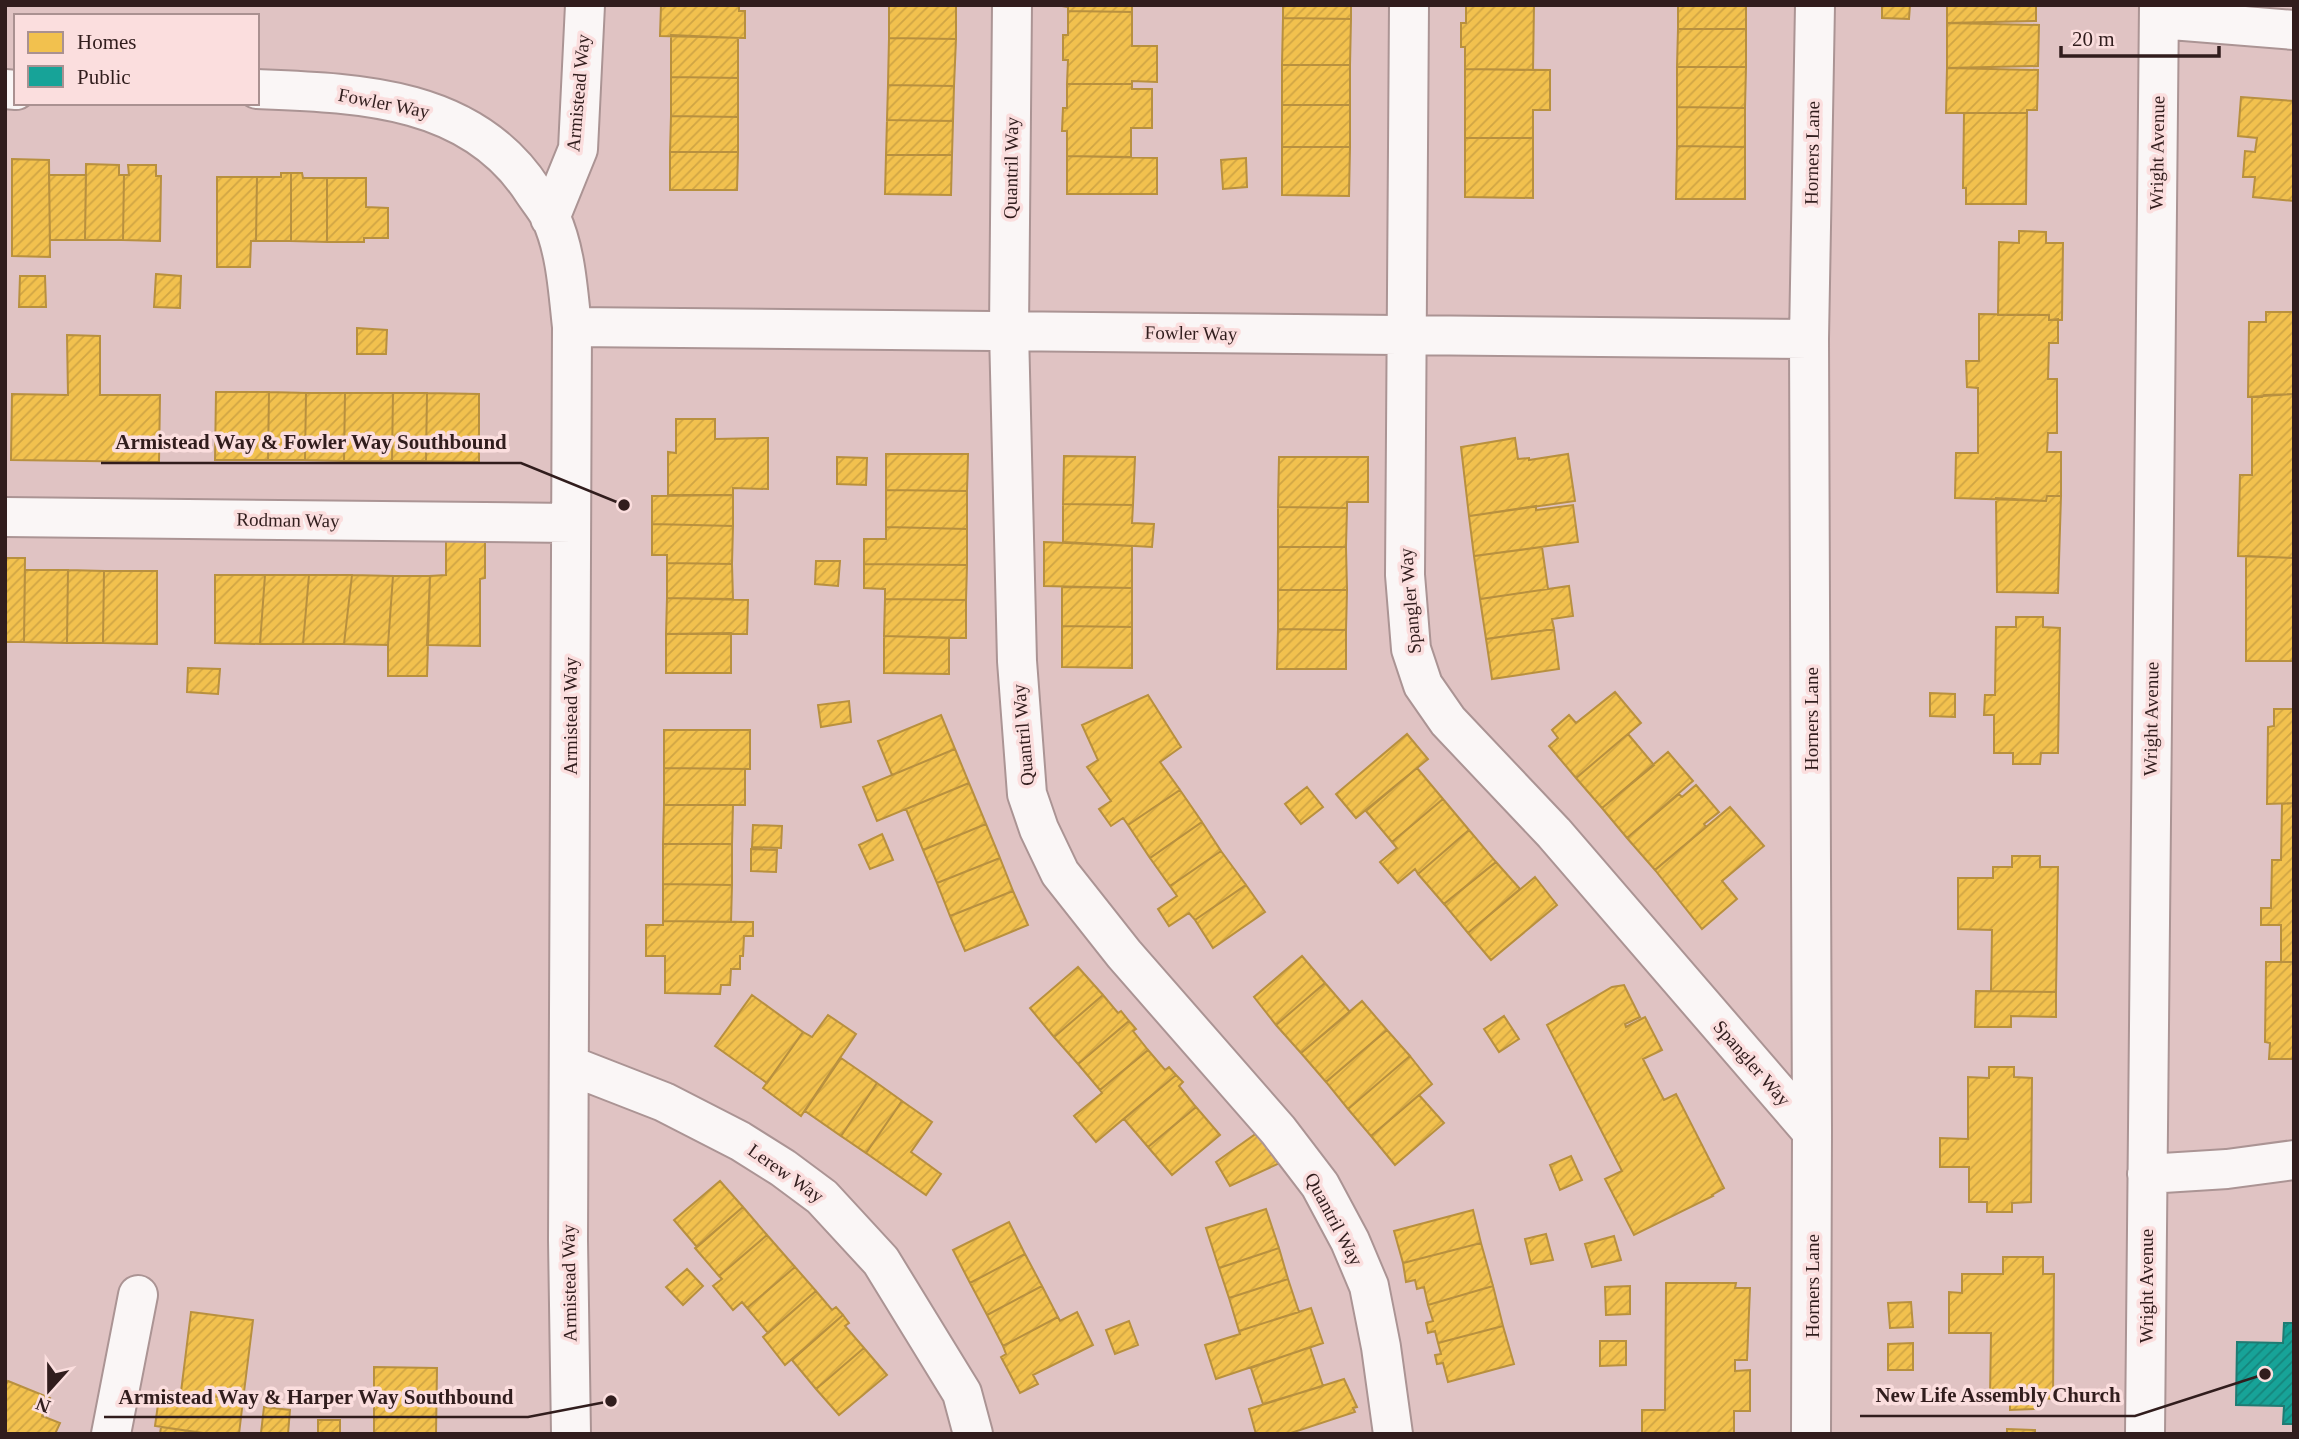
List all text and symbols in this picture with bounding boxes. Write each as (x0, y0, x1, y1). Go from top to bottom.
legend (14, 14, 259, 105)
scale bar (2061, 14, 2218, 58)
text: 20 m (2072, 27, 2115, 51)
text: Homes (77, 30, 137, 54)
street label: Armistead Way (562, 33, 594, 153)
text: Public (77, 65, 131, 89)
street label: Fowler Way (337, 84, 432, 122)
street label: Wright Avenue (2146, 96, 2168, 210)
street label: Horners Lane (1801, 101, 1823, 205)
street label: Quantril Way (1000, 116, 1022, 219)
street label: Fowler Way (1145, 322, 1238, 344)
callout: Armistead Way & Fowler Way Southbound (101, 421, 521, 463)
text: Armistead Way & Fowler Way Southbound (115, 430, 507, 454)
street label: Rodman Way (236, 509, 340, 531)
street label: Spangler Way (1395, 547, 1425, 655)
street label: Armistead Way (560, 657, 581, 775)
street label: Wright Avenue (2140, 662, 2162, 776)
street label: Horners Lane (1801, 667, 1822, 771)
street label: Quantril Way (1008, 683, 1038, 787)
street label: Spangler Way (1709, 1016, 1795, 1110)
street label: Lerew Way (744, 1139, 828, 1207)
street label: Quantril Way (1301, 1169, 1367, 1269)
street label: Armistead Way (557, 1223, 581, 1342)
street label: Wright Avenue (2136, 1229, 2157, 1343)
street label: Horners Lane (1802, 1234, 1823, 1338)
north arrow (14, 1355, 84, 1425)
callout: New Life Assembly Church (1860, 1374, 2135, 1416)
callout: Armistead Way & Harper Way Southbound (104, 1375, 528, 1417)
text: New Life Assembly Church (1875, 1383, 2121, 1407)
text: Armistead Way & Harper Way Southbound (119, 1385, 514, 1409)
text: N (33, 1393, 53, 1418)

